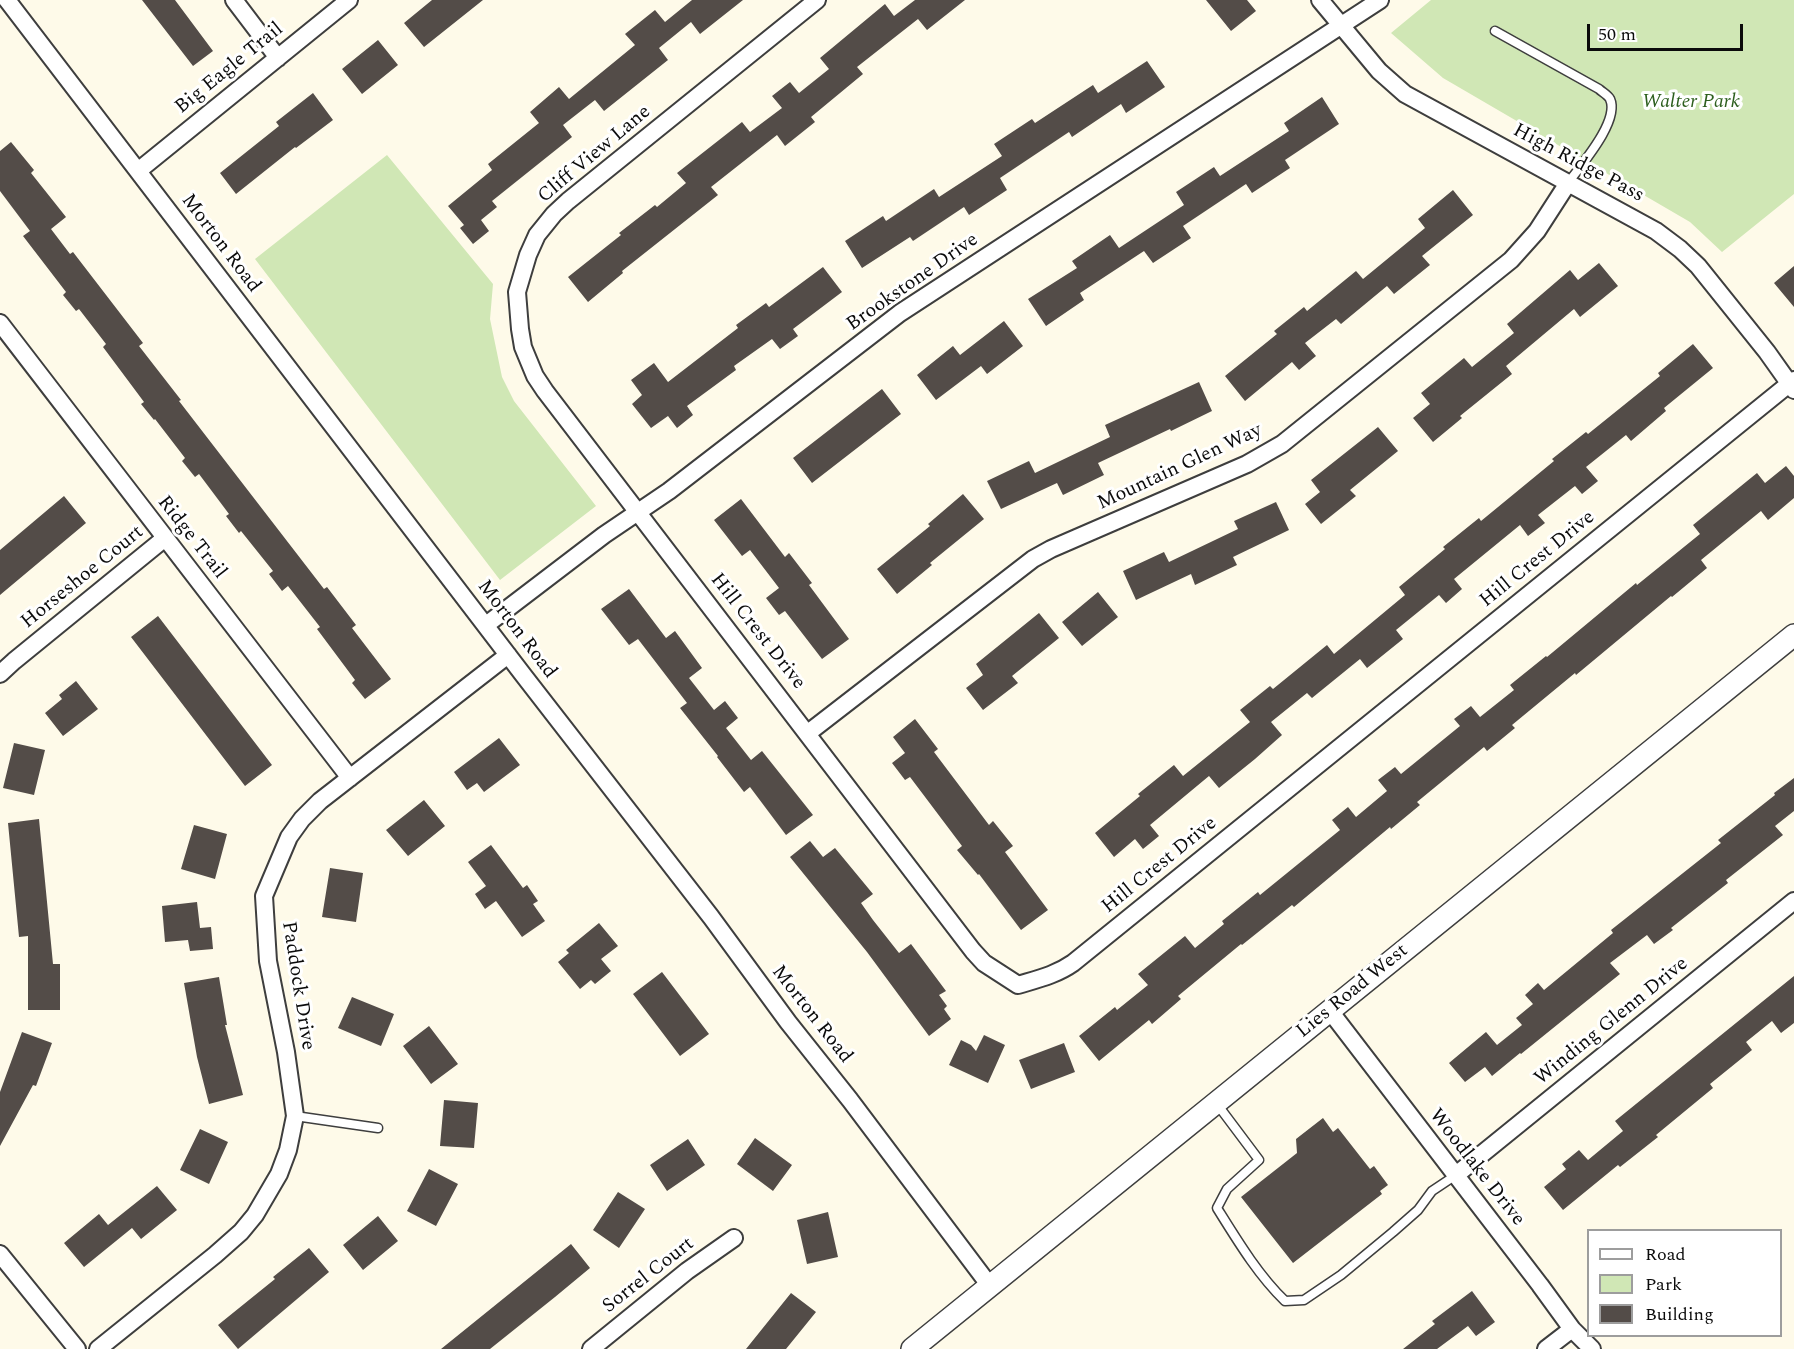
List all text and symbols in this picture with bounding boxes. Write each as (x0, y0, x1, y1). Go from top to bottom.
scale bar (1590, 12, 1746, 50)
street label: Big Eagle Trail (171, 18, 289, 120)
text: 50 m (1598, 21, 1636, 48)
park label: Walter Park (1642, 91, 1740, 115)
street label: Cliff View Lane (534, 101, 656, 209)
street label: High Ridge Pass (1508, 119, 1648, 209)
street label: Morton Road (175, 190, 265, 298)
street label: Brookstone Drive (843, 229, 983, 337)
street label: Mountain Glen Way (1094, 419, 1266, 517)
street label: Ridge Trail (151, 492, 231, 584)
street label: Hill Crest Drive (1476, 506, 1600, 614)
street label: Horseshoe Court (17, 521, 149, 635)
street label: Hill Crest Drive (704, 569, 810, 695)
street label: Morton Road (471, 576, 561, 684)
street label: Hill Crest Drive (1098, 812, 1222, 920)
street label: Paddock Drive (275, 920, 319, 1052)
street label: Lies Road West (1292, 940, 1414, 1044)
street label: Winding Glenn Drive (1530, 953, 1694, 1091)
street label: Morton Road (765, 961, 857, 1069)
street label: Woodlake Drive (1423, 1105, 1529, 1231)
legend (1587, 1229, 1782, 1337)
street label: Sorrel Court (598, 1233, 700, 1319)
text: Road (1645, 1241, 1686, 1268)
text: Park (1645, 1271, 1682, 1298)
text: Building (1645, 1301, 1714, 1328)

